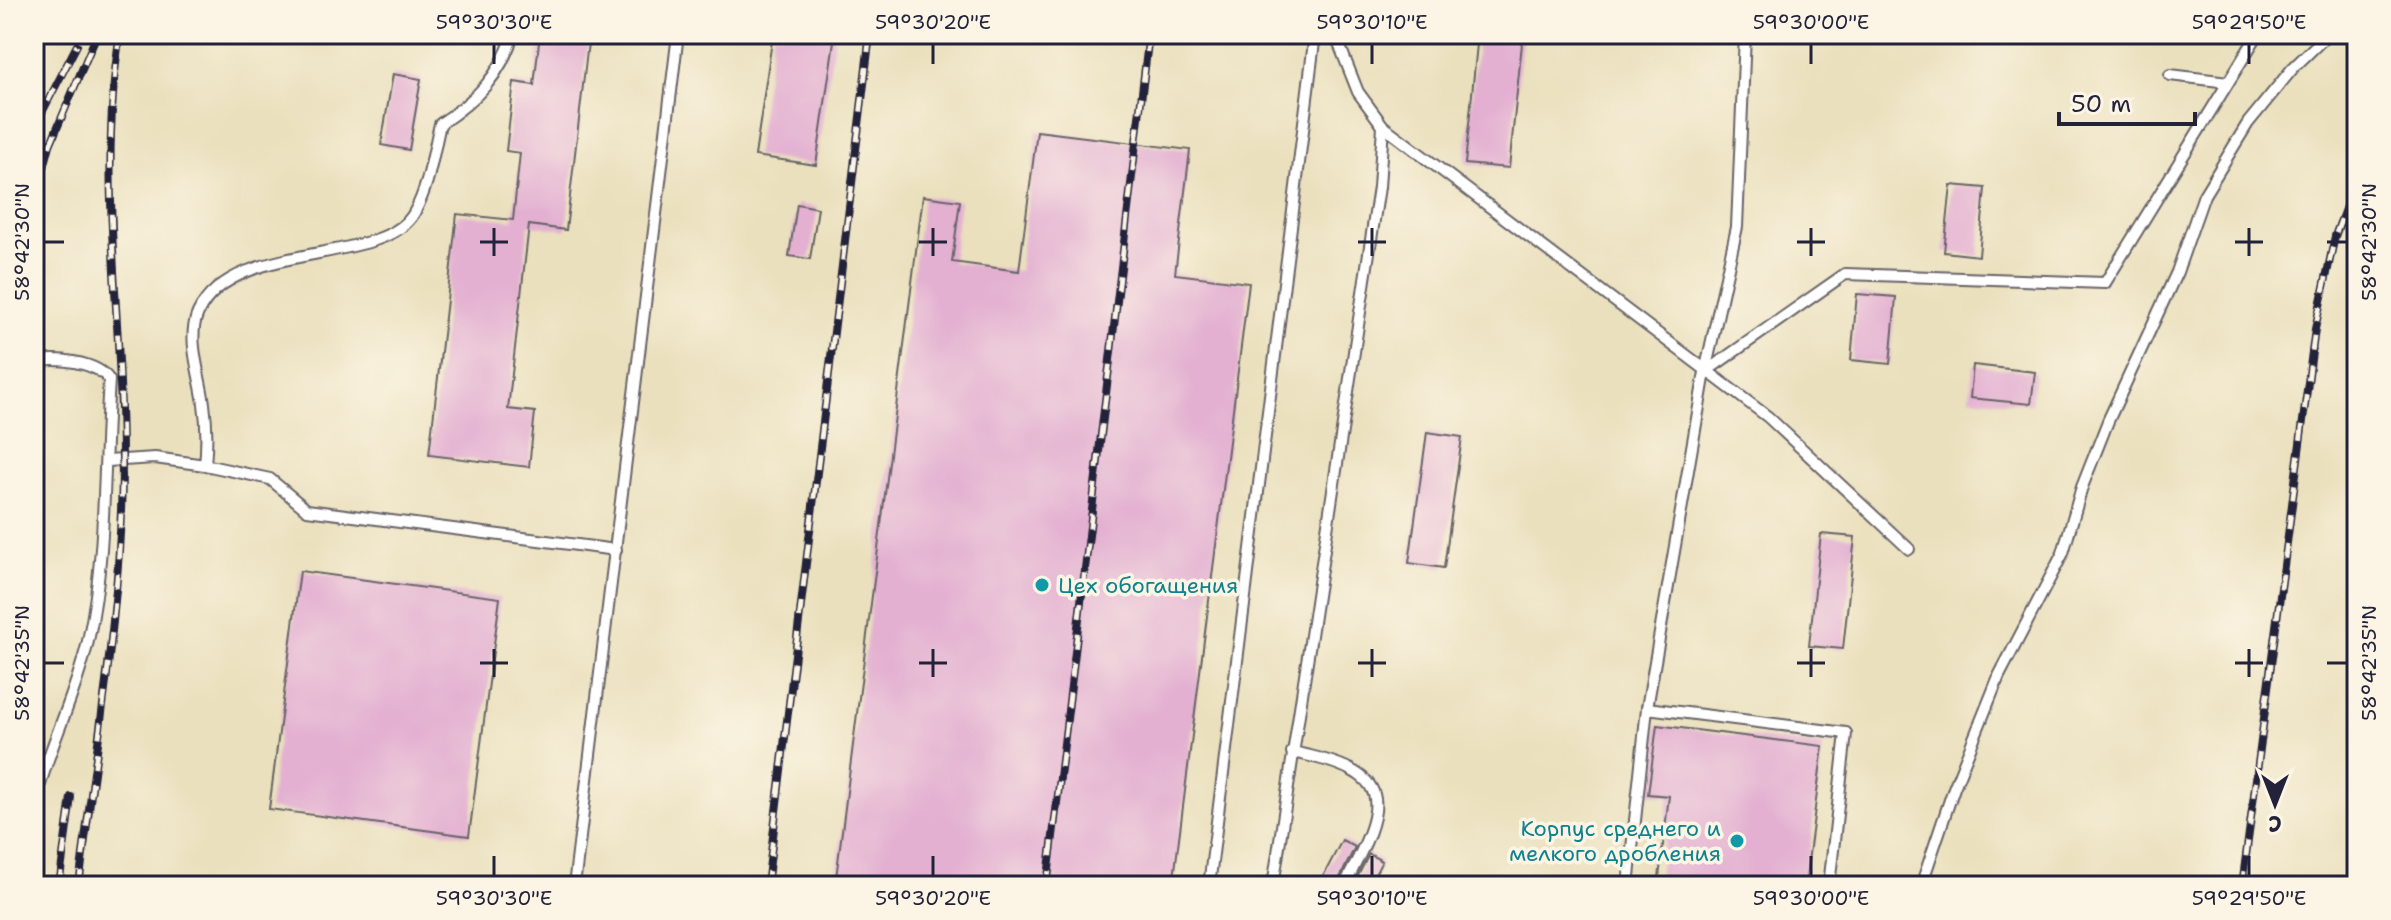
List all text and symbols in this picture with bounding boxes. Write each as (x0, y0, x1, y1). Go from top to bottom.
text: 59°30'30"E (436, 9, 552, 35)
text: 59°30'20"E (875, 9, 991, 35)
text: 59°30'10"E (1316, 9, 1428, 35)
text: 59°30'00"E (1753, 9, 1869, 35)
text: 59°29'50"E (2192, 9, 2306, 35)
scale bar (2059, 76, 2195, 126)
text: 50 m (2071, 88, 2131, 120)
text: 58°42'30"N (9, 183, 35, 301)
text: 58°42'30"N (2356, 183, 2382, 301)
place label: Цех обогащения (1058, 571, 1238, 600)
marker: Цех обогащения (1033, 576, 1051, 594)
text: 58°42'35"N (9, 605, 35, 721)
text: 58°42'35"N (2356, 605, 2382, 721)
north arrow (2235, 764, 2315, 844)
text: С (2268, 809, 2282, 838)
place label: Корпус среднего и мелкого дробления (1509, 814, 1721, 868)
marker: Корпус среднего и мелкого дробления (1728, 832, 1746, 850)
text: 59°30'30"E (436, 885, 552, 911)
text: 59°30'20"E (875, 885, 991, 911)
text: 59°30'10"E (1316, 885, 1428, 911)
text: 59°30'00"E (1753, 885, 1869, 911)
text: 59°29'50"E (2192, 885, 2306, 911)

